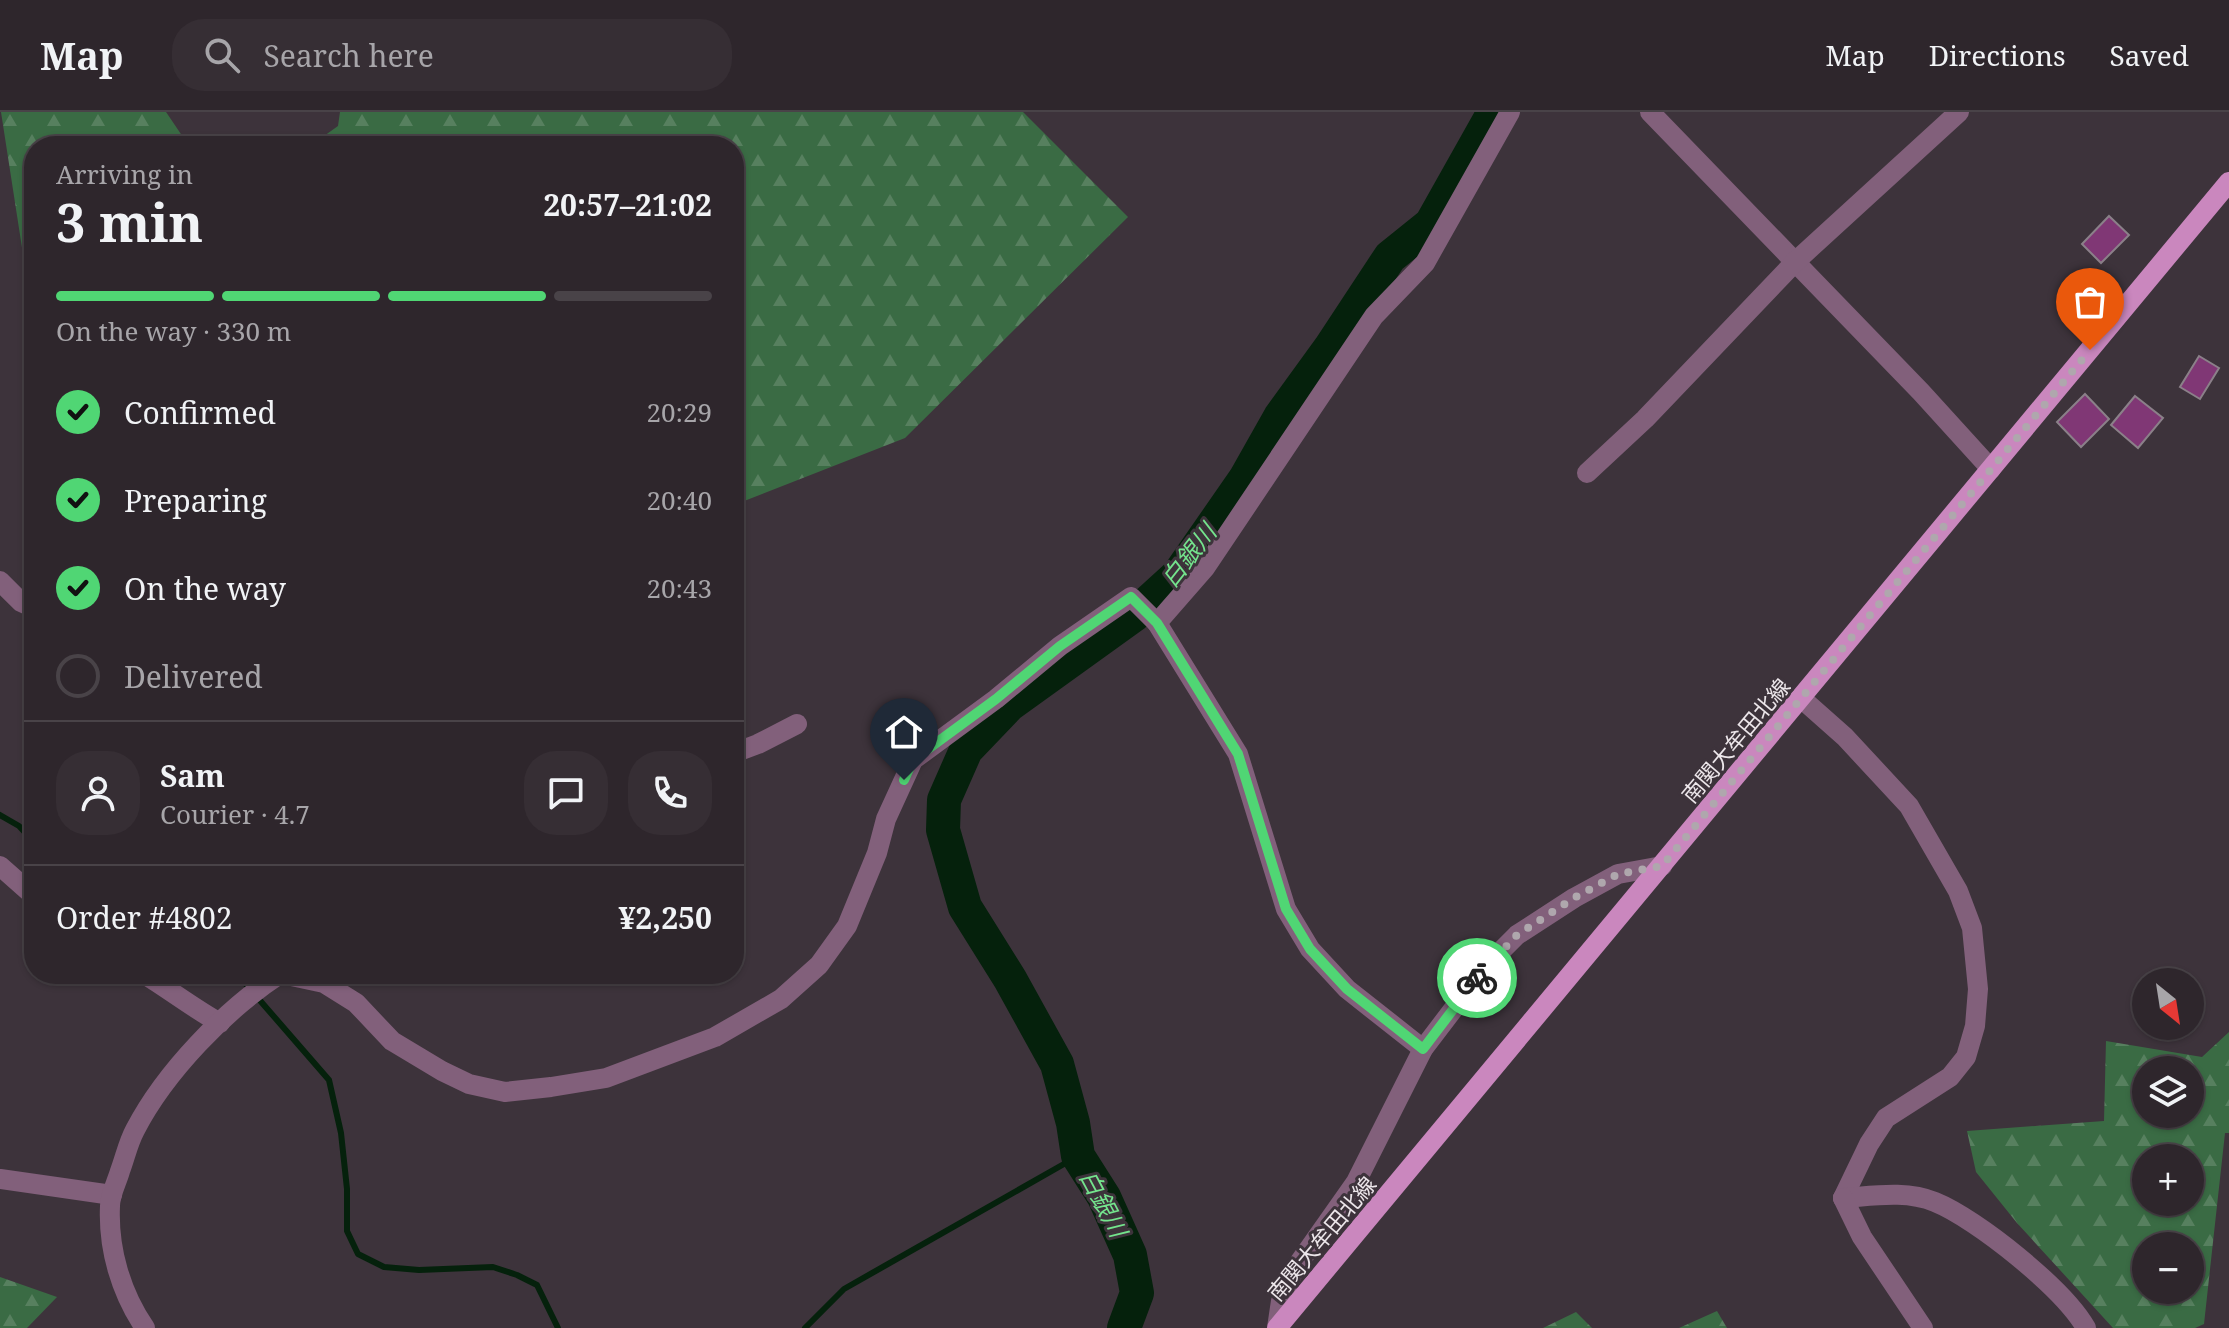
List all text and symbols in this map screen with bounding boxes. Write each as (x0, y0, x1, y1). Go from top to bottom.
search box (172, 19, 732, 91)
text: Map (40, 29, 124, 81)
icon: search (200, 33, 244, 77)
text: Search here (264, 35, 434, 76)
text: Map (1825, 36, 1885, 74)
text: Directions (1929, 36, 2066, 74)
text: Saved (2110, 36, 2189, 74)
text: Arriving in (56, 156, 193, 192)
text: 20:57–21:02 (543, 184, 712, 225)
text: 3 min (56, 186, 203, 257)
pin (2056, 268, 2124, 350)
icon: bag (2068, 280, 2112, 324)
text: On the way · 330 m (56, 313, 291, 349)
icon: check (56, 390, 100, 434)
text: Confirmed (124, 392, 276, 433)
text: 20:29 (646, 394, 712, 430)
icon: check (56, 478, 100, 522)
text: Preparing (124, 480, 267, 521)
text: 20:40 (646, 482, 712, 518)
water label: 白銀川 (1153, 514, 1225, 594)
icon: check (56, 566, 100, 610)
text: On the way (124, 568, 286, 609)
text: 20:43 (646, 570, 712, 606)
text: Delivered (124, 656, 263, 697)
street label: 南関大牟田北線 (1674, 671, 1796, 809)
pin (870, 698, 938, 780)
icon: home (882, 710, 926, 754)
button: person (56, 751, 140, 835)
button: chat (524, 751, 608, 835)
button: phone (628, 751, 712, 835)
text: Sam (160, 755, 225, 796)
text: Courier · 4.7 (160, 796, 310, 832)
text: Order #4802 (56, 897, 233, 938)
text: ¥2,250 (618, 897, 712, 938)
courier (1437, 938, 1517, 1018)
icon: bike (1455, 956, 1499, 1000)
north arrow (2132, 968, 2204, 1040)
map controls (2132, 968, 2204, 1304)
button: layers (2132, 1056, 2204, 1128)
button: + (2132, 1144, 2204, 1216)
water label: 白銀川 (1073, 1163, 1137, 1245)
street label: 南関大牟田北線 (1260, 1169, 1382, 1307)
button: − (2132, 1232, 2204, 1304)

